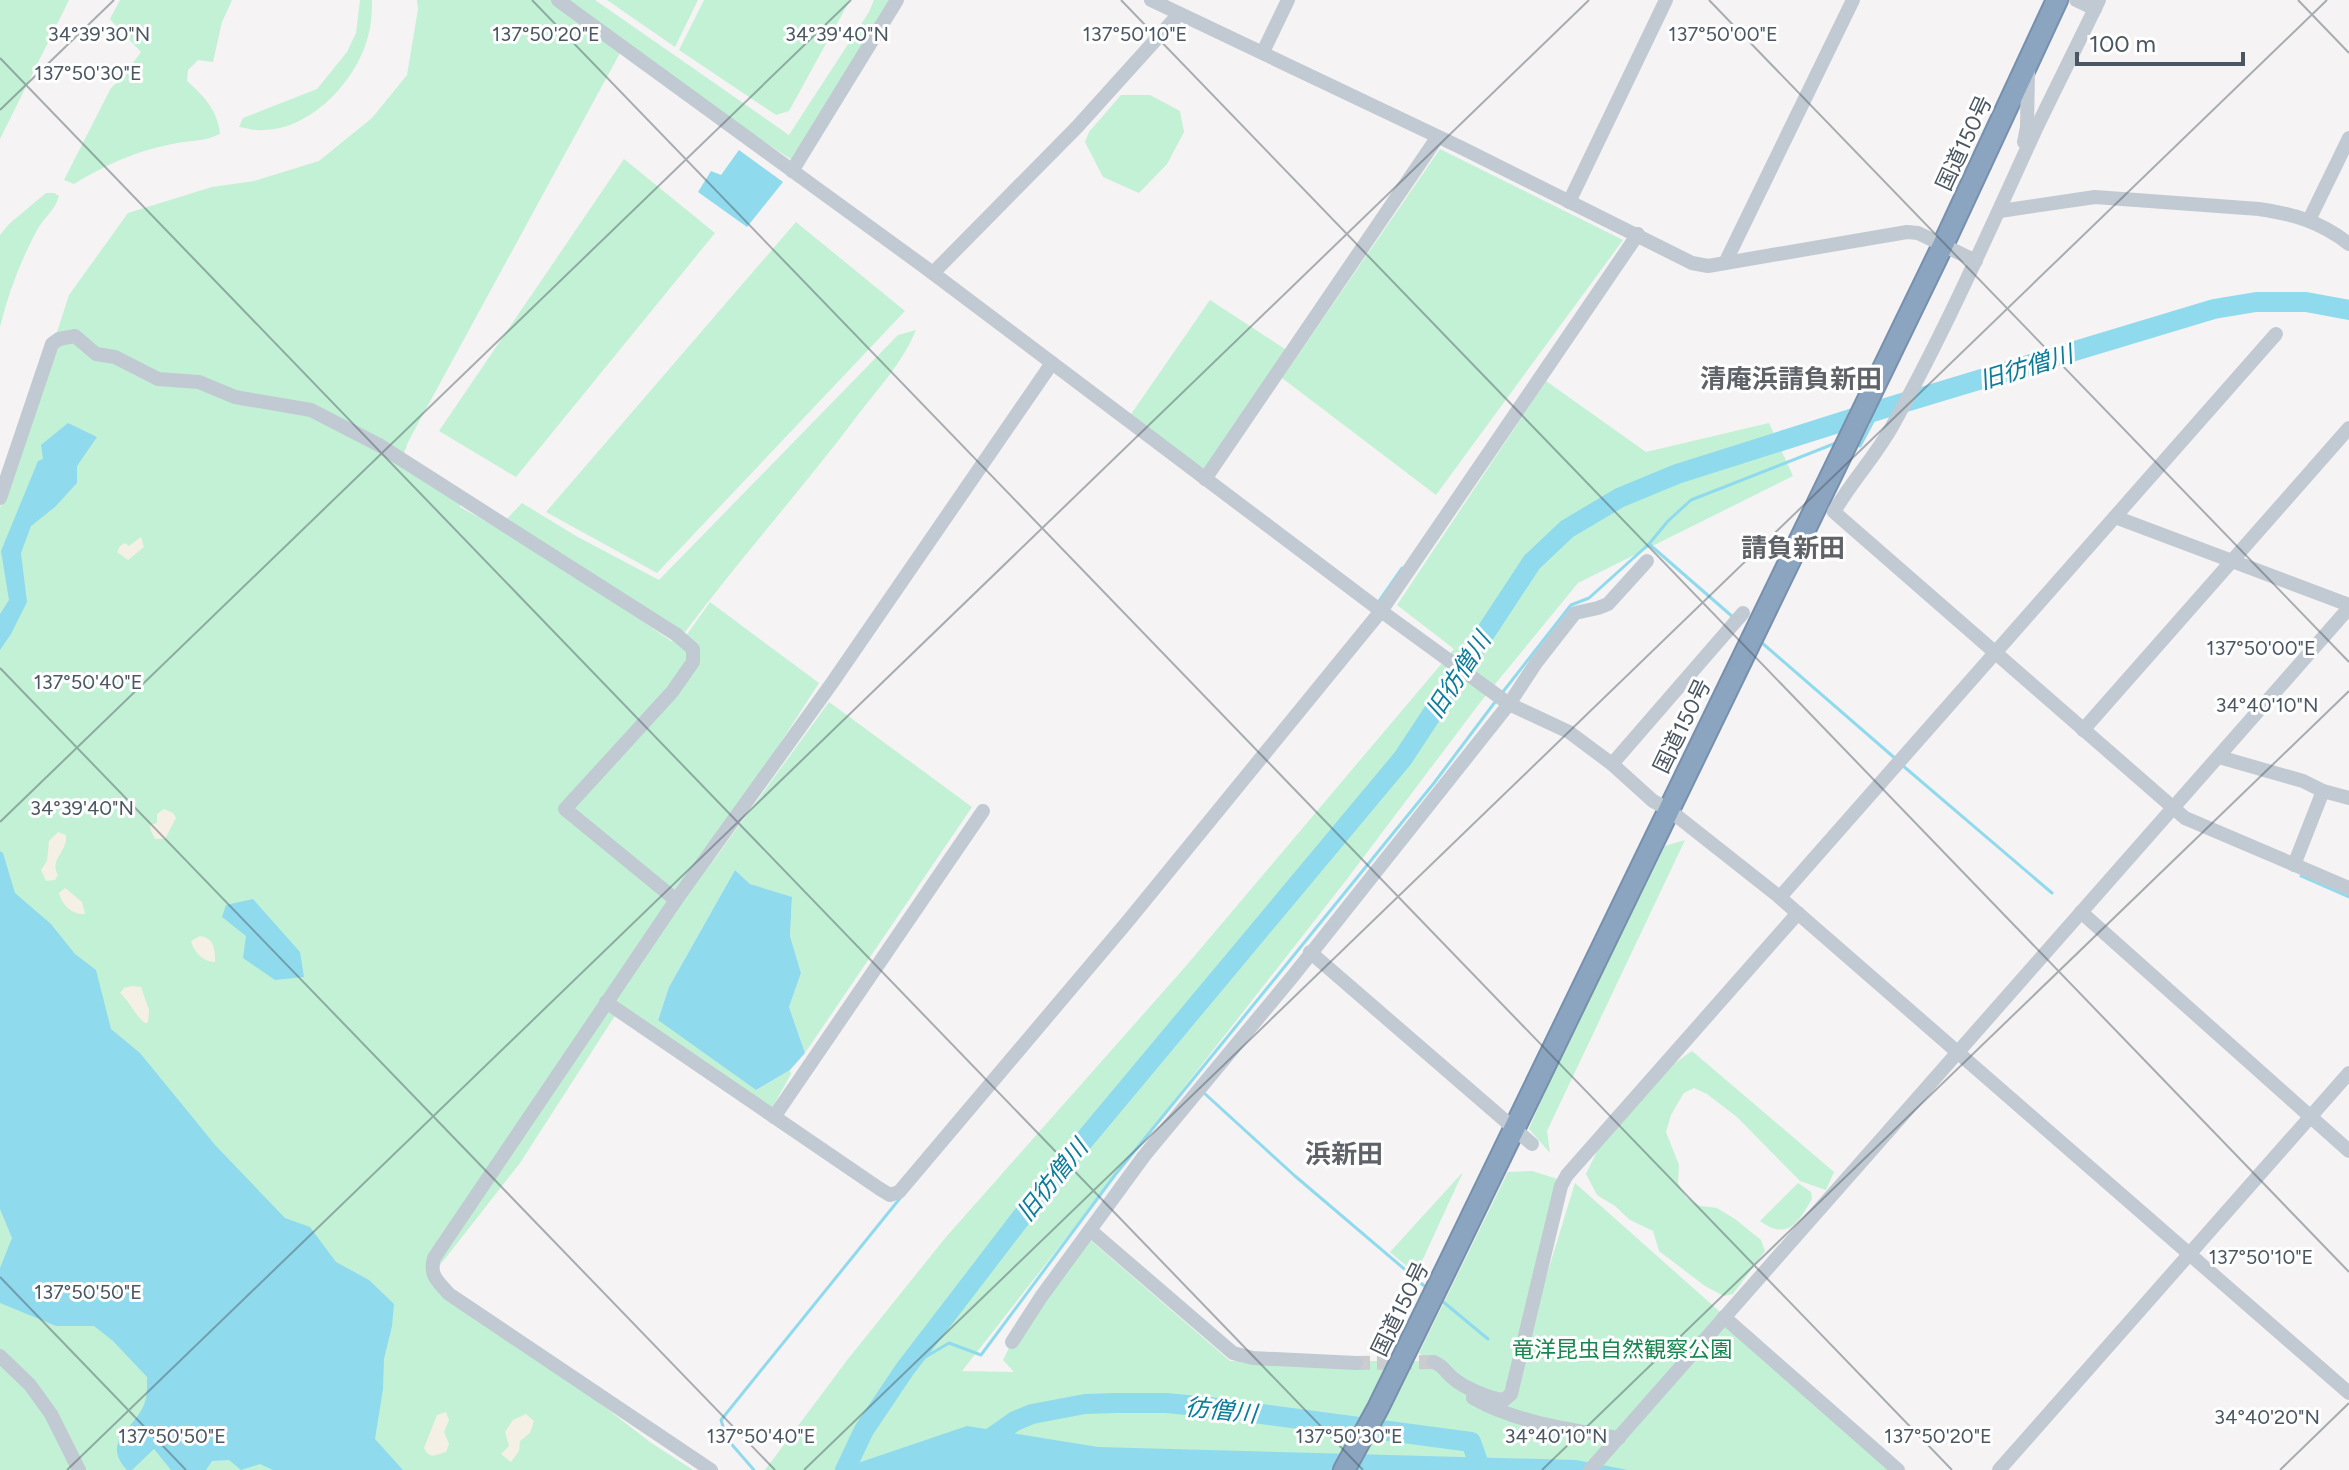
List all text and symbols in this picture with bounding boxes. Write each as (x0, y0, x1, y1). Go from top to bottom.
scale bar (2077, 16, 2243, 66)
text: 34°39'30"N (48, 22, 150, 46)
text: 137°50'20"E (492, 22, 600, 46)
text: 34°39'40"N (785, 22, 889, 46)
text: 137°50'10"E (1083, 22, 1187, 46)
text: 137°50'00"E (1668, 22, 1778, 46)
text: 100 m (2089, 29, 2156, 58)
text: 137°50'30"E (34, 61, 142, 85)
street label: 国道150号 (1930, 91, 1998, 195)
water label: 旧彷僧川 (1976, 338, 2079, 395)
district label: 清庵浜請負新田 (1700, 363, 1882, 395)
district label: 請負新田 (1741, 532, 1845, 564)
water label: 旧彷僧川 (1420, 624, 1498, 723)
text: 137°50'00"E (2206, 636, 2316, 660)
text: 137°50'40"E (33, 670, 143, 694)
street label: 国道150号 (1648, 674, 1716, 778)
text: 34°40'10"N (2216, 693, 2318, 717)
text: 34°39'40"N (30, 796, 134, 820)
water label: 旧彷僧川 (1011, 1131, 1095, 1226)
district label: 浜新田 (1305, 1138, 1383, 1170)
text: 137°50'10"E (2209, 1245, 2313, 1269)
street label: 国道150号 (1366, 1257, 1434, 1361)
text: 137°50'50"E (34, 1280, 142, 1304)
park label: 竜洋昆虫自然観察公園 (1512, 1336, 1732, 1363)
water label: 彷僧川 (1184, 1392, 1261, 1428)
text: 34°40'20"N (2214, 1405, 2320, 1429)
text: 137°50'50"E (118, 1424, 226, 1448)
text: 137°50'40"E (706, 1424, 816, 1448)
text: 137°50'30"E (1295, 1424, 1403, 1448)
text: 34°40'10"N (1505, 1424, 1607, 1448)
text: 137°50'20"E (1884, 1424, 1992, 1448)

